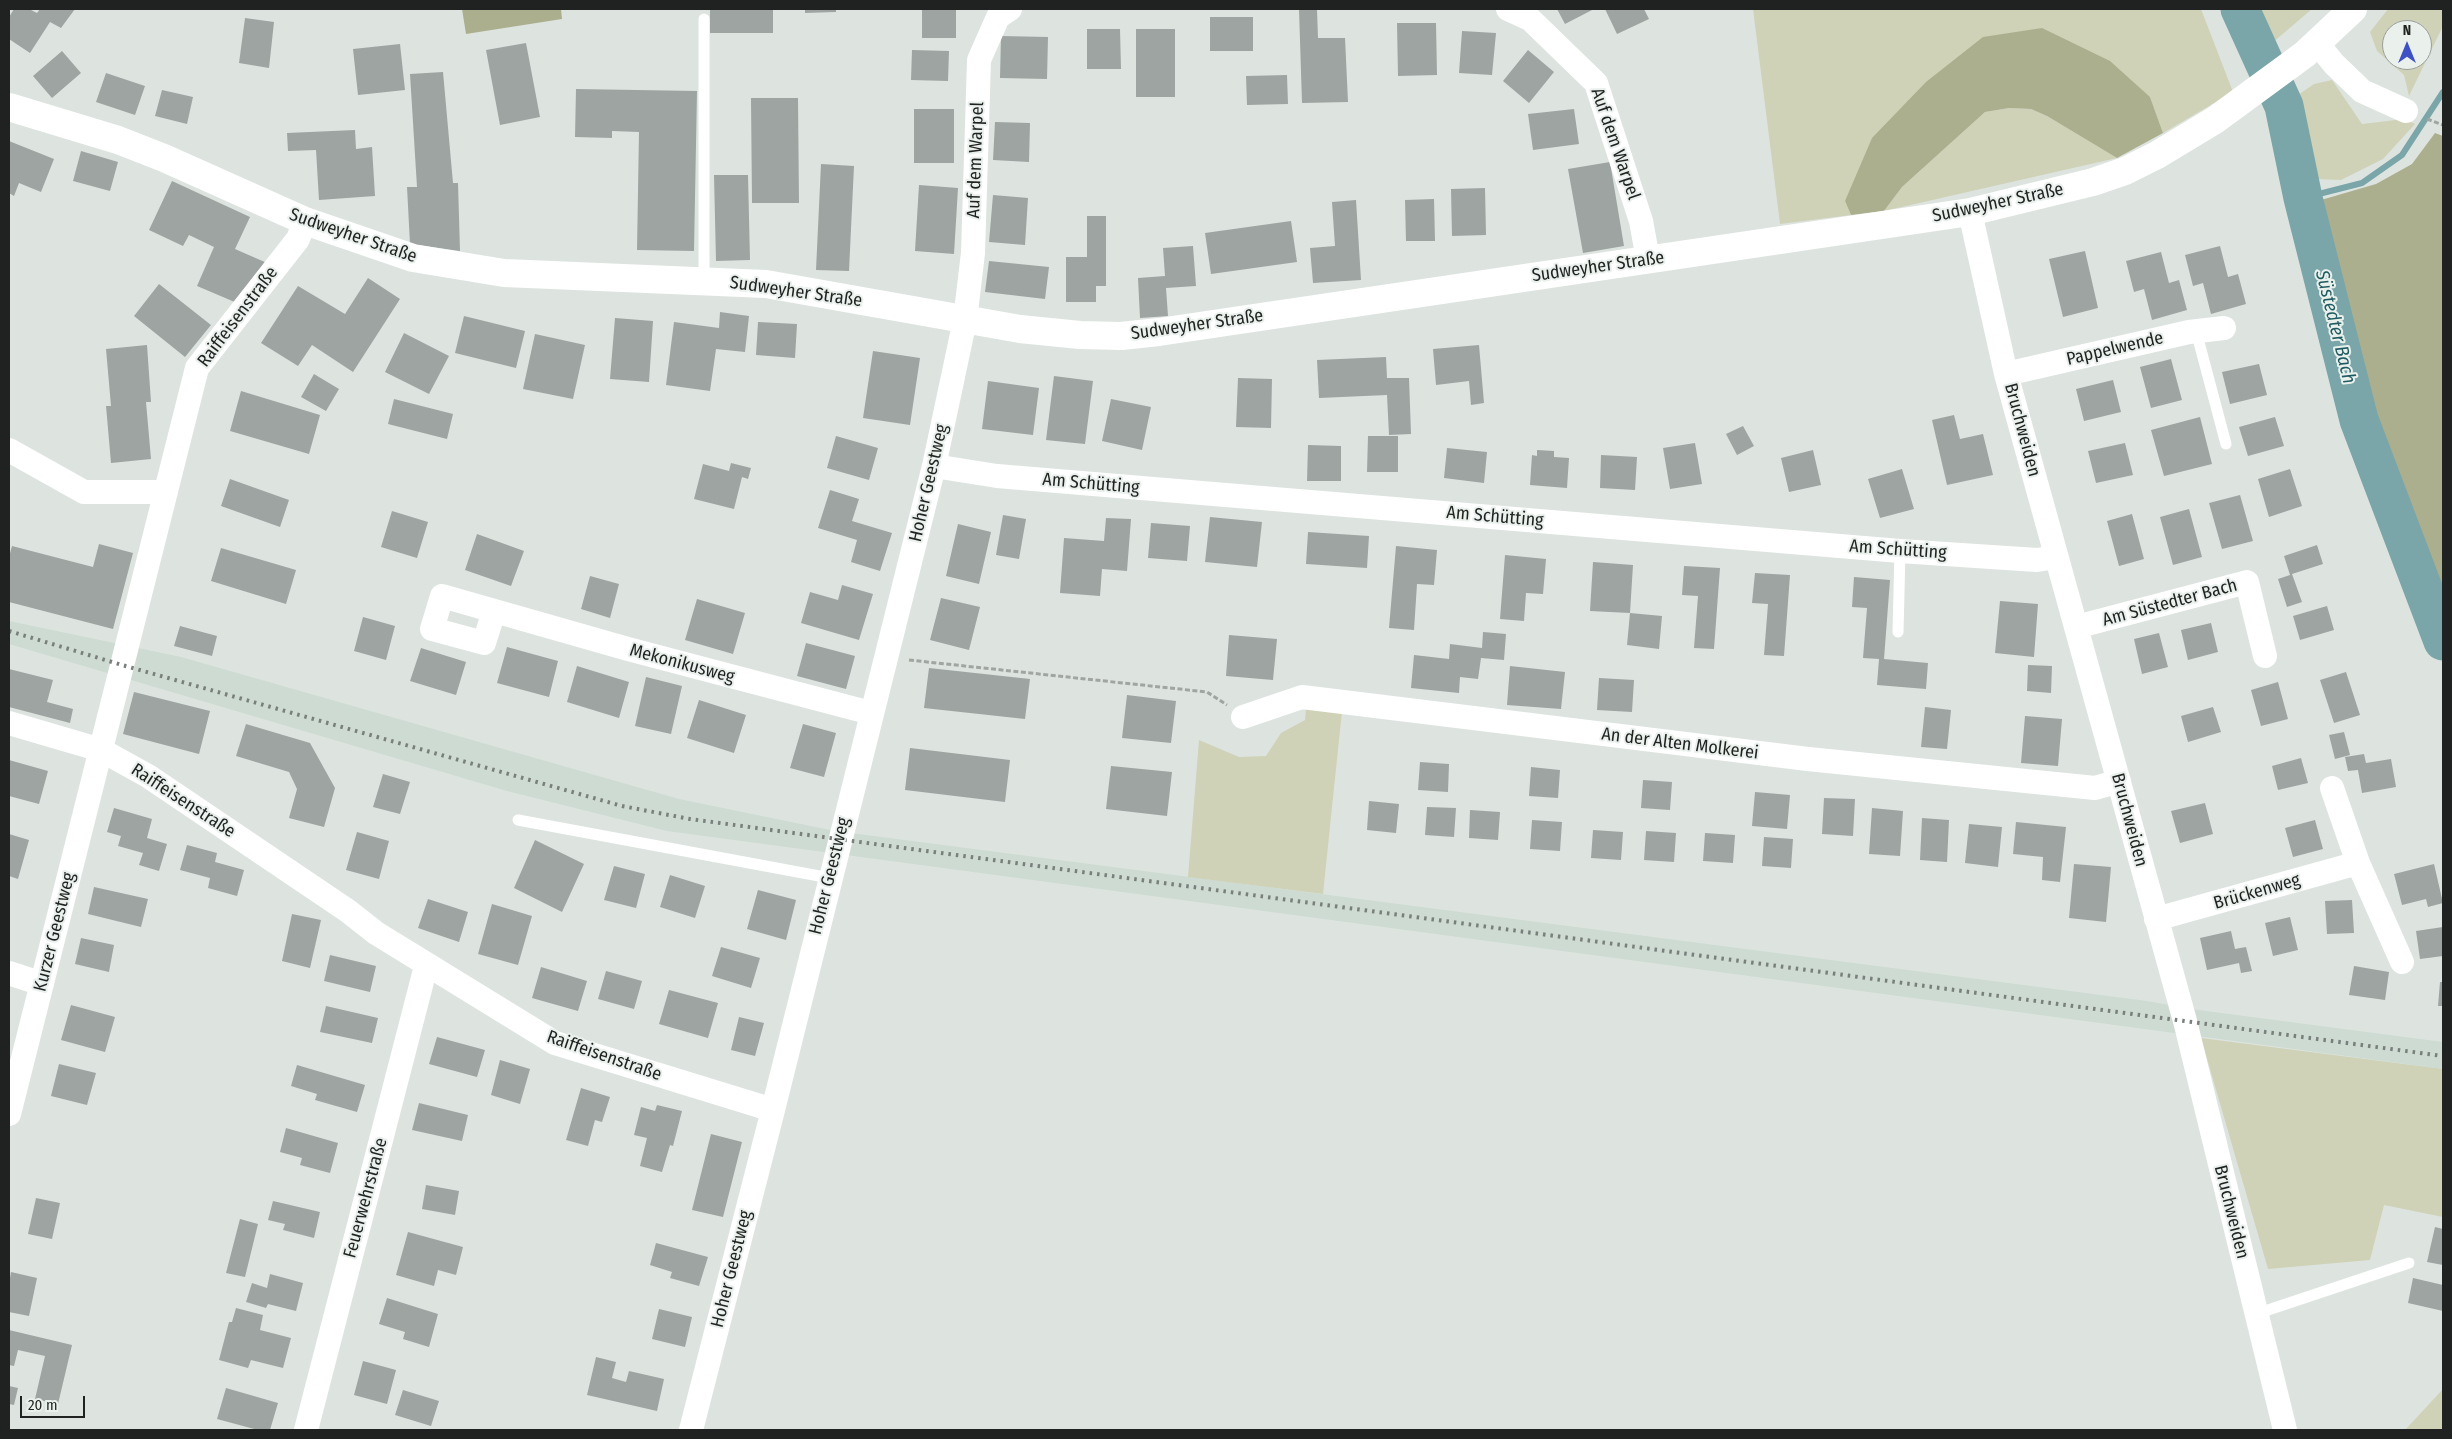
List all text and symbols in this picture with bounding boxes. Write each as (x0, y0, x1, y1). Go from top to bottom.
north arrow (2382, 20, 2432, 70)
text: N (2403, 22, 2411, 39)
street label: Auf dem Warpel (1586, 85, 1644, 203)
street label: Auf dem Warpel (963, 101, 989, 219)
street label: Sudweyher Straße (1931, 179, 2065, 227)
street label: Sudweyher Straße (286, 204, 420, 268)
street label: Sudweyher Straße (1530, 247, 1666, 287)
street label: Raiffeisenstraße (193, 263, 283, 371)
water label: Süstedter Bach (2310, 268, 2360, 386)
street label: Sudweyher Straße (728, 272, 864, 312)
street label: Sudweyher Straße (1129, 305, 1265, 345)
street label: Pappelwende (2064, 327, 2166, 371)
street label: Bruchweiden (1999, 381, 2045, 479)
street label: Hoher Geestweg (905, 422, 953, 544)
street label: Am Schütting (1042, 469, 1140, 499)
street label: Am Schütting (1446, 502, 1544, 532)
street label: Am Schütting (1849, 536, 1947, 564)
street label: Am Süstedter Bach (2100, 575, 2240, 631)
street label: Mekonikusweg (627, 640, 737, 688)
street label: An der Alten Molkerei (1600, 724, 1760, 764)
street label: Raiffeisenstraße (127, 759, 239, 843)
street label: Bruchweiden (2106, 771, 2152, 869)
street label: Hoher Geestweg (805, 815, 855, 937)
street label: Brückenweg (2211, 869, 2303, 915)
street label: Kurzer Geestweg (30, 870, 80, 994)
street label: Raiffeisenstraße (544, 1026, 664, 1086)
street label: Feuerwehrstraße (340, 1136, 392, 1260)
street label: Bruchweiden (2209, 1163, 2253, 1261)
street label: Hoher Geestweg (707, 1208, 757, 1330)
scale bar (22, 1386, 88, 1418)
text: 20 m (28, 1396, 58, 1414)

